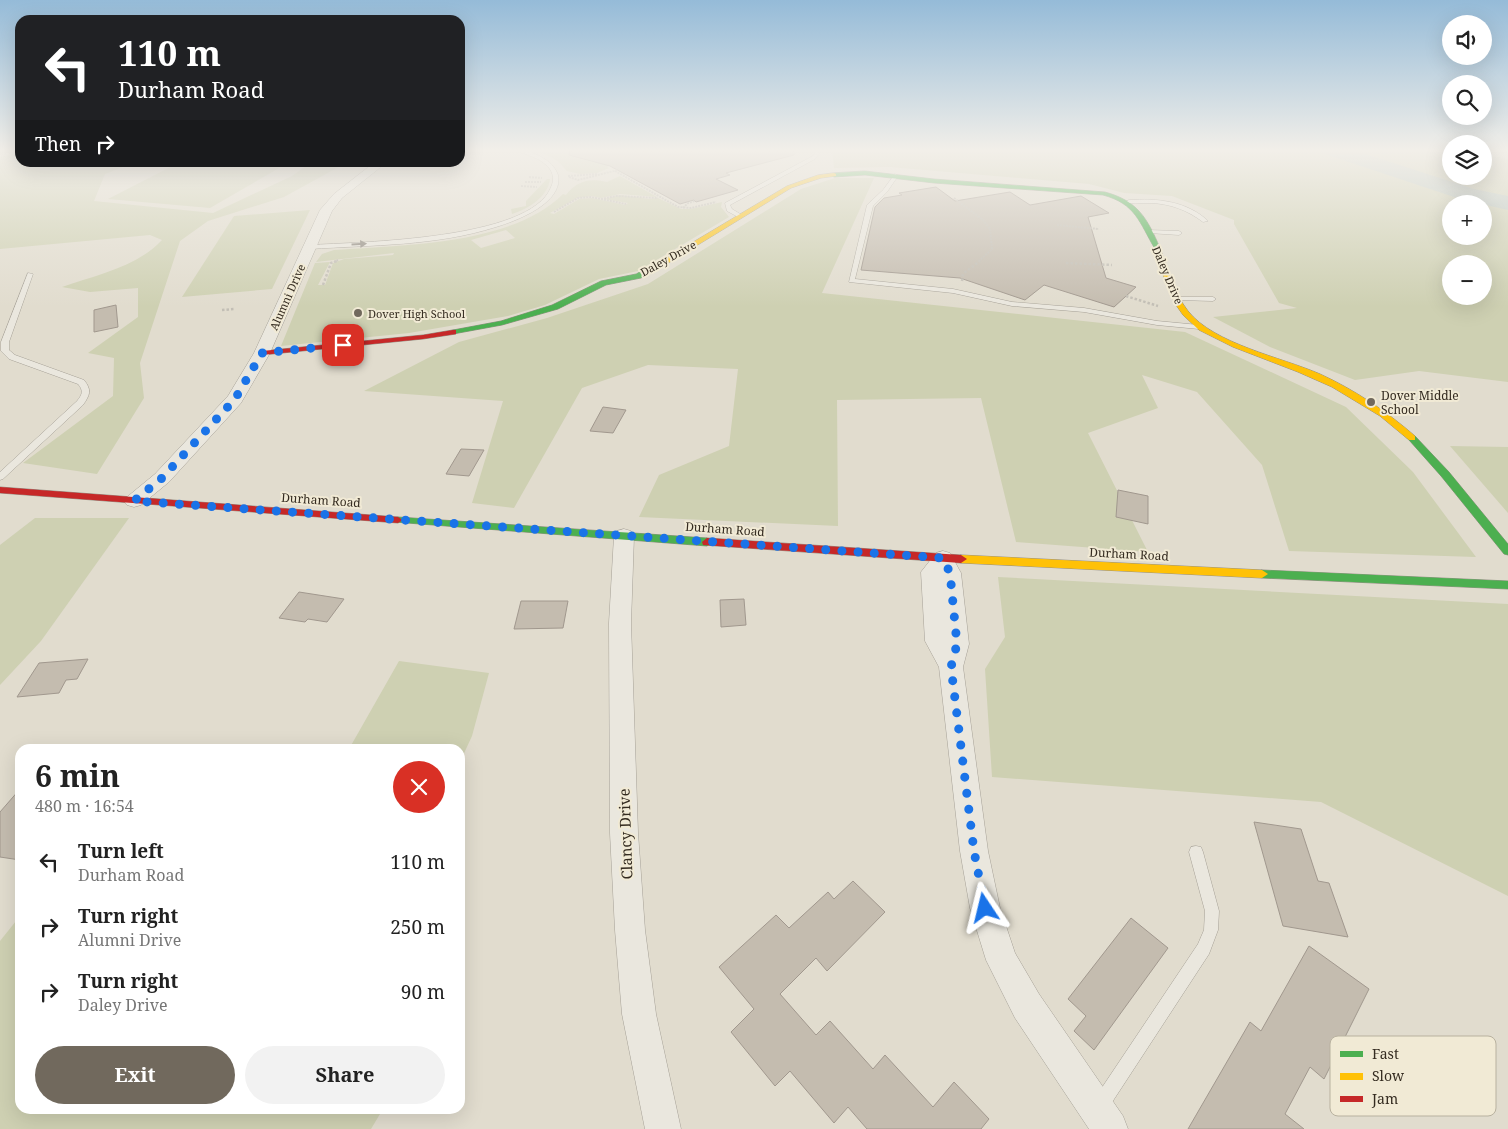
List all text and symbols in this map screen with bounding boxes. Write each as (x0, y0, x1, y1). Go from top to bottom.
map controls (1442, 15, 1492, 305)
button: sound (1442, 15, 1492, 65)
text: 110 m (118, 29, 221, 76)
icon: left (35, 35, 100, 100)
text: Durham Road (118, 74, 264, 104)
button: search (1442, 75, 1492, 125)
icon: right (91, 130, 119, 158)
text: Then (35, 131, 81, 157)
button: layers (1442, 135, 1492, 185)
button: + (1442, 195, 1492, 245)
street label: Daley Drive (637, 236, 699, 279)
one-way arrow (351, 239, 367, 247)
street label: Daley Drive (1149, 244, 1187, 306)
button: − (1442, 255, 1492, 305)
street label: Alumni Drive (266, 261, 308, 332)
place label: Dover High School (368, 306, 466, 321)
marker: Dover High School (352, 307, 364, 319)
pin (322, 324, 364, 366)
icon: arrive (329, 331, 357, 359)
place label: Dover Middle School (1381, 387, 1459, 418)
marker: Dover Middle School (1365, 396, 1377, 408)
street label: Durham Road (281, 489, 362, 511)
street label: Durham Road (685, 518, 766, 540)
street label: Durham Road (1089, 543, 1170, 565)
text: 6 min (35, 755, 120, 796)
button: close (393, 761, 445, 813)
street label: Clancy Drive (613, 788, 637, 880)
text: 480 m · 16:54 (35, 795, 134, 817)
text: Turn left (78, 838, 164, 864)
icon: left (35, 848, 63, 876)
text: 110 m (390, 849, 445, 875)
text: Durham Road (78, 864, 184, 886)
position arrow (958, 881, 1010, 933)
text: Turn right (78, 903, 178, 929)
icon: right (35, 913, 63, 941)
text: 250 m (390, 914, 445, 940)
text: Alumni Drive (78, 929, 181, 951)
text: Turn right (78, 968, 178, 994)
icon: right (35, 978, 63, 1006)
text: 90 m (401, 979, 445, 1005)
text: Daley Drive (78, 994, 167, 1016)
legend (1330, 1036, 1496, 1116)
text: Fast (1372, 1044, 1399, 1063)
button: Exit (35, 1046, 235, 1104)
button: Share (245, 1046, 445, 1104)
text: Slow (1372, 1066, 1405, 1085)
text: Jam (1371, 1089, 1398, 1108)

